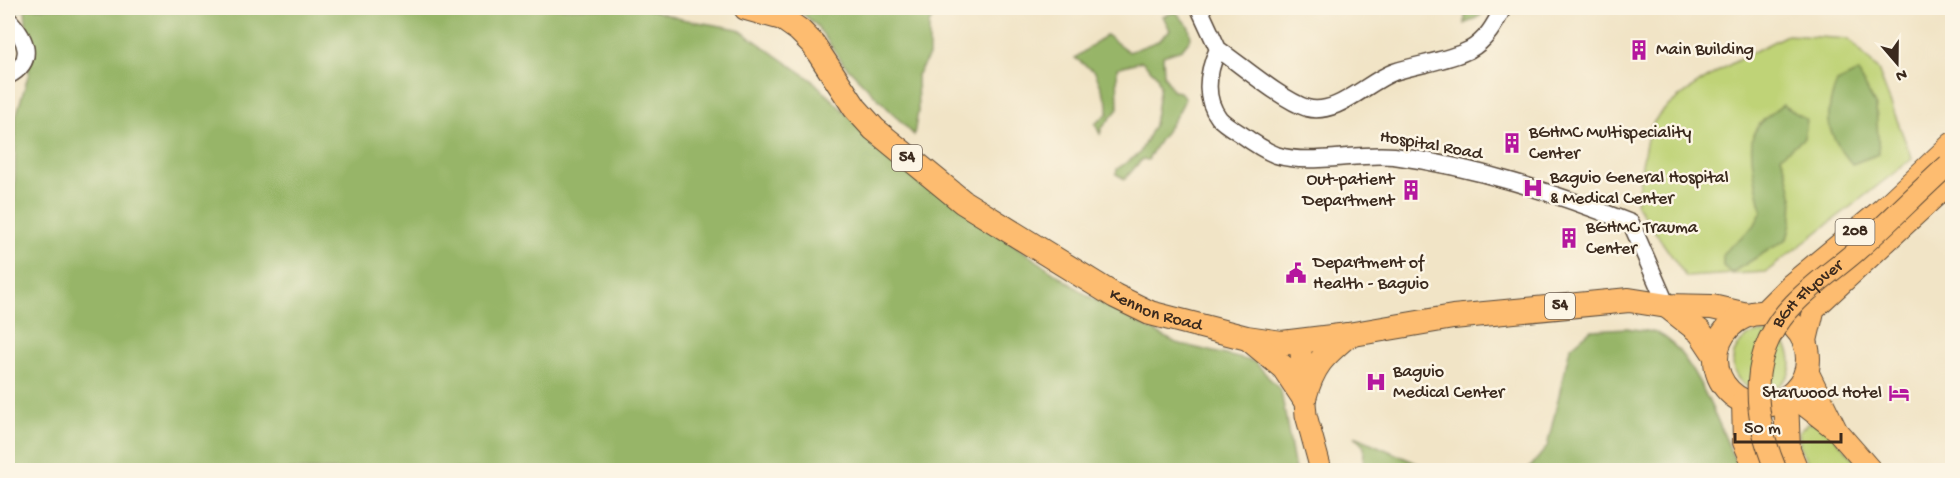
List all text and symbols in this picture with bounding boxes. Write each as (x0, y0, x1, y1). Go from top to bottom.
north arrow (1867, 33, 1927, 93)
building icon: Main Building (1627, 38, 1651, 62)
place label: Main Building (1656, 40, 1754, 61)
text: N (1892, 63, 1909, 85)
place label: BGHMC Multispeciality Center (1528, 123, 1691, 165)
street label: Hospital Road (1378, 127, 1485, 166)
building icon: BGHMC Multispeciality Center (1500, 131, 1524, 155)
road number: 54 (892, 145, 922, 171)
place label: Baguio General Hospital & Medical Center (1549, 168, 1729, 210)
place label: Out-patient Department (1301, 170, 1396, 212)
hospital icon: Baguio General Hospital & Medical Center (1521, 176, 1545, 200)
building icon: Out-patient Department (1399, 178, 1423, 202)
place label: BGHMC Trauma Center (1585, 218, 1699, 260)
road number: 208 (1836, 219, 1874, 245)
building icon: BGHMC Trauma Center (1557, 226, 1581, 250)
place label: Department of Health - Baguio (1312, 253, 1429, 295)
street label: BGH Flyover (1767, 254, 1849, 333)
public building icon: Department of Health - Baguio (1284, 261, 1308, 285)
street label: Kennon Road (1105, 284, 1206, 337)
road number: 54 (1545, 293, 1575, 319)
place label: Baguio Medical Center (1392, 362, 1506, 404)
hospital icon: Baguio Medical Center (1364, 370, 1388, 394)
hotel icon: Starwood Hotel (1887, 381, 1911, 405)
place label: Starwood Hotel (1762, 383, 1882, 404)
scale bar (1735, 406, 1842, 444)
text: 50 m (1744, 419, 1781, 440)

